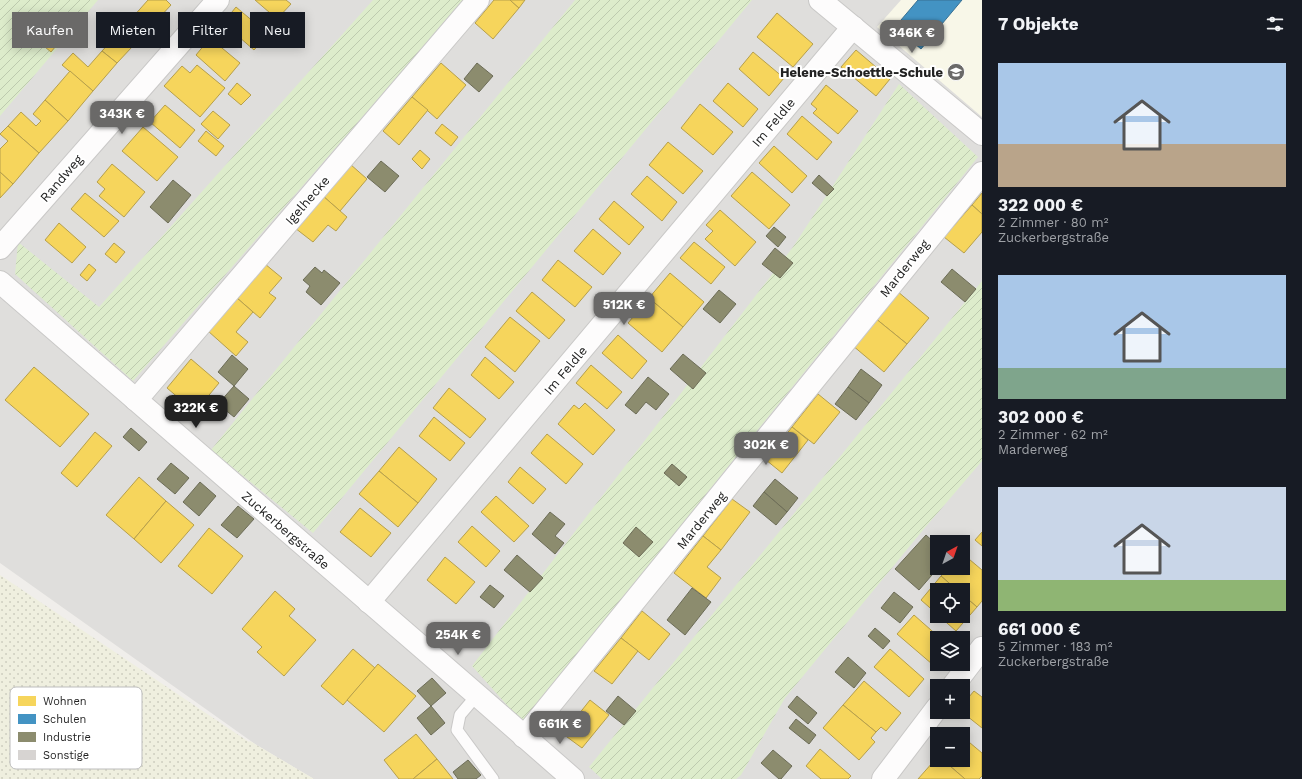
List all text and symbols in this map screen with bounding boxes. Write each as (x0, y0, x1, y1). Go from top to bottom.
chip: Kaufen (12, 12, 88, 48)
chip: Mieten (96, 12, 170, 48)
chip: Filter (178, 12, 242, 48)
chip: Neu (250, 12, 305, 48)
icon: filters (1264, 13, 1286, 35)
text: 7 Objekte (998, 14, 1079, 34)
pin: 346K € (879, 20, 945, 54)
text: 346K € (889, 25, 935, 40)
school or university icon: Helene-Schoettle-Schule (946, 62, 966, 82)
place label: Helene-Schoettle-Schule (780, 65, 943, 80)
icon: home (1106, 89, 1178, 161)
street label: Im Feldle (749, 95, 798, 150)
pin: 343K € (89, 101, 155, 135)
text: 343K € (99, 106, 145, 121)
street label: Randweg (37, 152, 86, 205)
street label: Igelhecke (282, 173, 333, 228)
text: 322 000 € (998, 195, 1083, 215)
text: 2 Zimmer · 80 m² (998, 215, 1108, 230)
text: Zuckerbergstraße (998, 230, 1109, 245)
street label: Marderweg (877, 237, 932, 300)
pin: 512K € (591, 292, 657, 326)
text: 512K € (603, 297, 645, 312)
icon: home (1106, 301, 1178, 373)
street label: Im Feldle (541, 343, 590, 398)
pin: 322K € (163, 395, 229, 429)
text: 322K € (174, 400, 219, 415)
text: 302 000 € (998, 407, 1084, 427)
text: 2 Zimmer · 62 m² (998, 427, 1108, 442)
pin: 302K € (733, 432, 799, 466)
text: 302K € (743, 437, 789, 452)
text: Marderweg (998, 442, 1068, 457)
street label: Zuckerbergstraße (239, 488, 332, 572)
street label: Marderweg (674, 489, 729, 552)
icon: home (1106, 513, 1178, 585)
north arrow (930, 535, 970, 575)
map controls (930, 535, 970, 767)
button: locate (930, 583, 970, 623)
text: 661 000 € (998, 619, 1080, 639)
pin: 254K € (425, 622, 491, 656)
text: 254K € (435, 627, 481, 642)
button: layers (930, 631, 970, 671)
text: 5 Zimmer · 183 m² (998, 639, 1112, 654)
text: Zuckerbergstraße (998, 654, 1109, 669)
button: + (930, 679, 970, 719)
legend (10, 687, 142, 769)
text: Wohnen (43, 695, 87, 708)
pin: 661K € (527, 711, 593, 745)
text: Schulen (43, 713, 86, 726)
text: 661K € (538, 716, 582, 731)
button: − (930, 727, 970, 767)
text: Industrie (43, 731, 91, 744)
text: Sonstige (43, 749, 89, 762)

